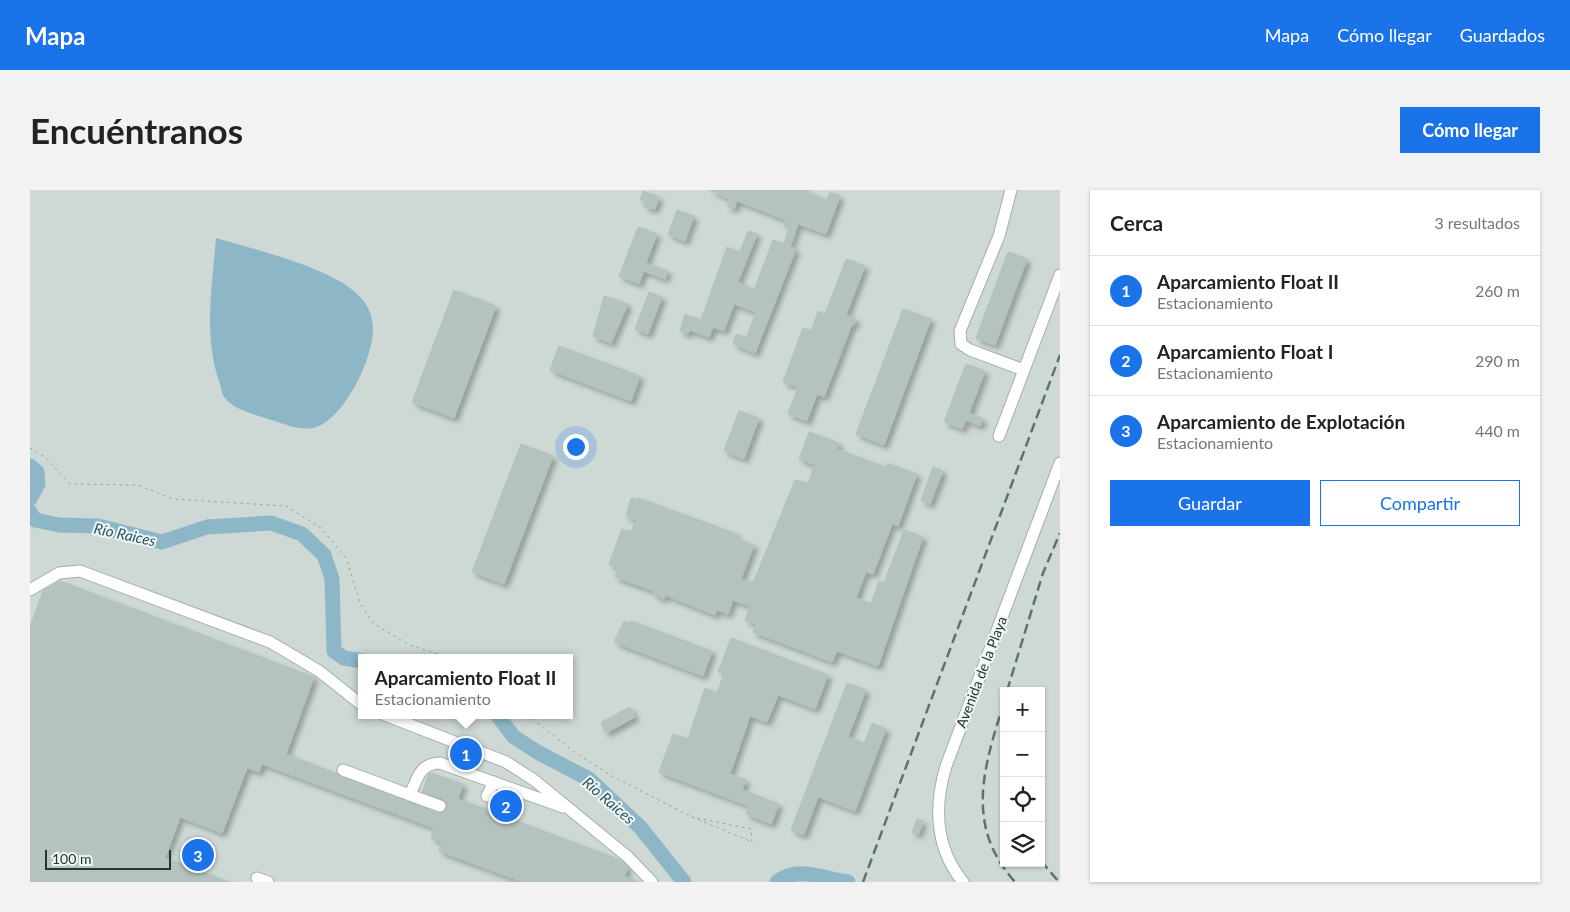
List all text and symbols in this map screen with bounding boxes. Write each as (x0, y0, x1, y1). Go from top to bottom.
text: Mapa (25, 21, 85, 50)
text: Mapa (1265, 24, 1309, 46)
text: Cómo llegar (1337, 24, 1432, 46)
text: Guardados (1460, 24, 1545, 46)
button: Cómo llegar (1400, 107, 1540, 153)
text: Encuéntranos (30, 109, 243, 151)
text: Cerca (1110, 210, 1163, 235)
text: 3 resultados (1434, 213, 1520, 232)
text: Aparcamiento Float II (1157, 270, 1339, 293)
text: 1 (1121, 281, 1131, 300)
text: 260 m (1475, 281, 1520, 300)
text: Estacionamiento (1157, 293, 1273, 312)
text: Aparcamiento Float I (1157, 340, 1333, 363)
text: 2 (1121, 351, 1131, 370)
text: 290 m (1475, 351, 1520, 370)
text: Estacionamiento (1157, 363, 1273, 382)
text: Aparcamiento de Explotación (1157, 410, 1405, 433)
text: 3 (1121, 421, 1131, 440)
text: 440 m (1475, 421, 1520, 440)
text: Estacionamiento (1157, 433, 1273, 452)
your location (563, 434, 589, 460)
button: Guardar (1110, 480, 1310, 526)
button: Compartir (1320, 480, 1520, 526)
water label: Río Raices (92, 519, 158, 549)
street label: Avenida de la Playa (952, 614, 1010, 730)
popup (358, 654, 573, 719)
text: Aparcamiento Float II (375, 666, 556, 689)
map controls (1000, 687, 1045, 867)
button: + (1000, 687, 1045, 732)
text: Estacionamiento (375, 689, 491, 708)
button: − (1000, 732, 1045, 777)
pin: 1 (450, 735, 482, 773)
water label: Río Raices (579, 773, 639, 827)
button: locate (1000, 777, 1045, 822)
pin: 2 (490, 787, 522, 825)
button: layers (1000, 822, 1045, 867)
pin: 3 (182, 836, 214, 874)
scale bar (45, 847, 171, 870)
text: 100 m (52, 850, 91, 867)

